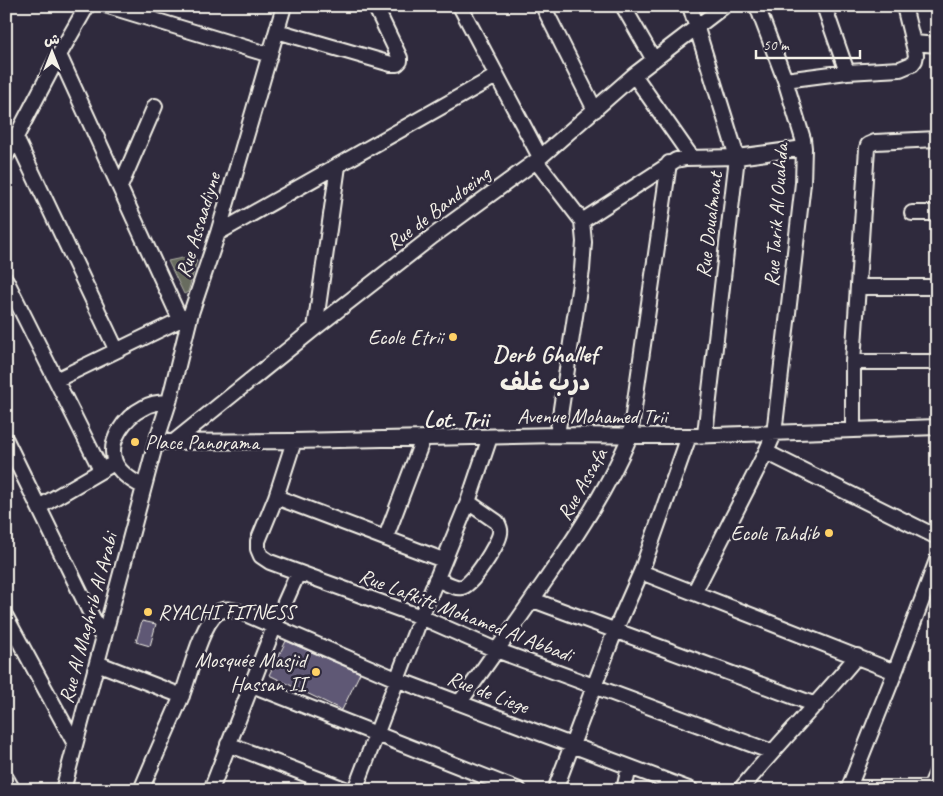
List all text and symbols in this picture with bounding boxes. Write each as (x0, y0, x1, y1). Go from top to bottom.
north arrow (28, 28, 78, 78)
scale bar (756, 28, 859, 60)
text: ش (44, 31, 60, 48)
text: 50 m (763, 36, 790, 55)
street label: Rue Tarik Al Ouahda (758, 140, 794, 287)
street label: Rue de Bandoeing (381, 160, 496, 256)
street label: Rue Assaadiyne (170, 168, 227, 281)
street label: Rue Doualmont (690, 169, 729, 279)
place label: Ecole Etrii (368, 324, 446, 350)
marker: Ecole Etrii (447, 331, 459, 343)
district label: Derb Ghallef درب غلف (493, 339, 603, 397)
street label: Avenue Mohamed Trii (517, 403, 670, 429)
district label: Lot. Trii (424, 404, 492, 434)
place label: Place Panorama (145, 429, 261, 455)
marker: Place Panorama (129, 436, 141, 448)
street label: Rue Assafa (551, 442, 614, 525)
place label: Ecole Tahdib (731, 520, 821, 546)
street label: Rue Al Maghrib Al Arabi (53, 527, 124, 706)
marker: Ecole Tahdib (823, 527, 835, 539)
street label: Rue Lafkitt Mohamed Al Abbadi (356, 562, 579, 669)
place label: RYACHI FITNESS (158, 599, 298, 625)
marker: RYACHI FITNESS (142, 606, 154, 618)
place label: Mosquée Masjid Hassan II (195, 647, 311, 697)
street label: Rue de Liege (444, 665, 533, 720)
marker: Mosquée Masjid Hassan II (310, 666, 322, 678)

